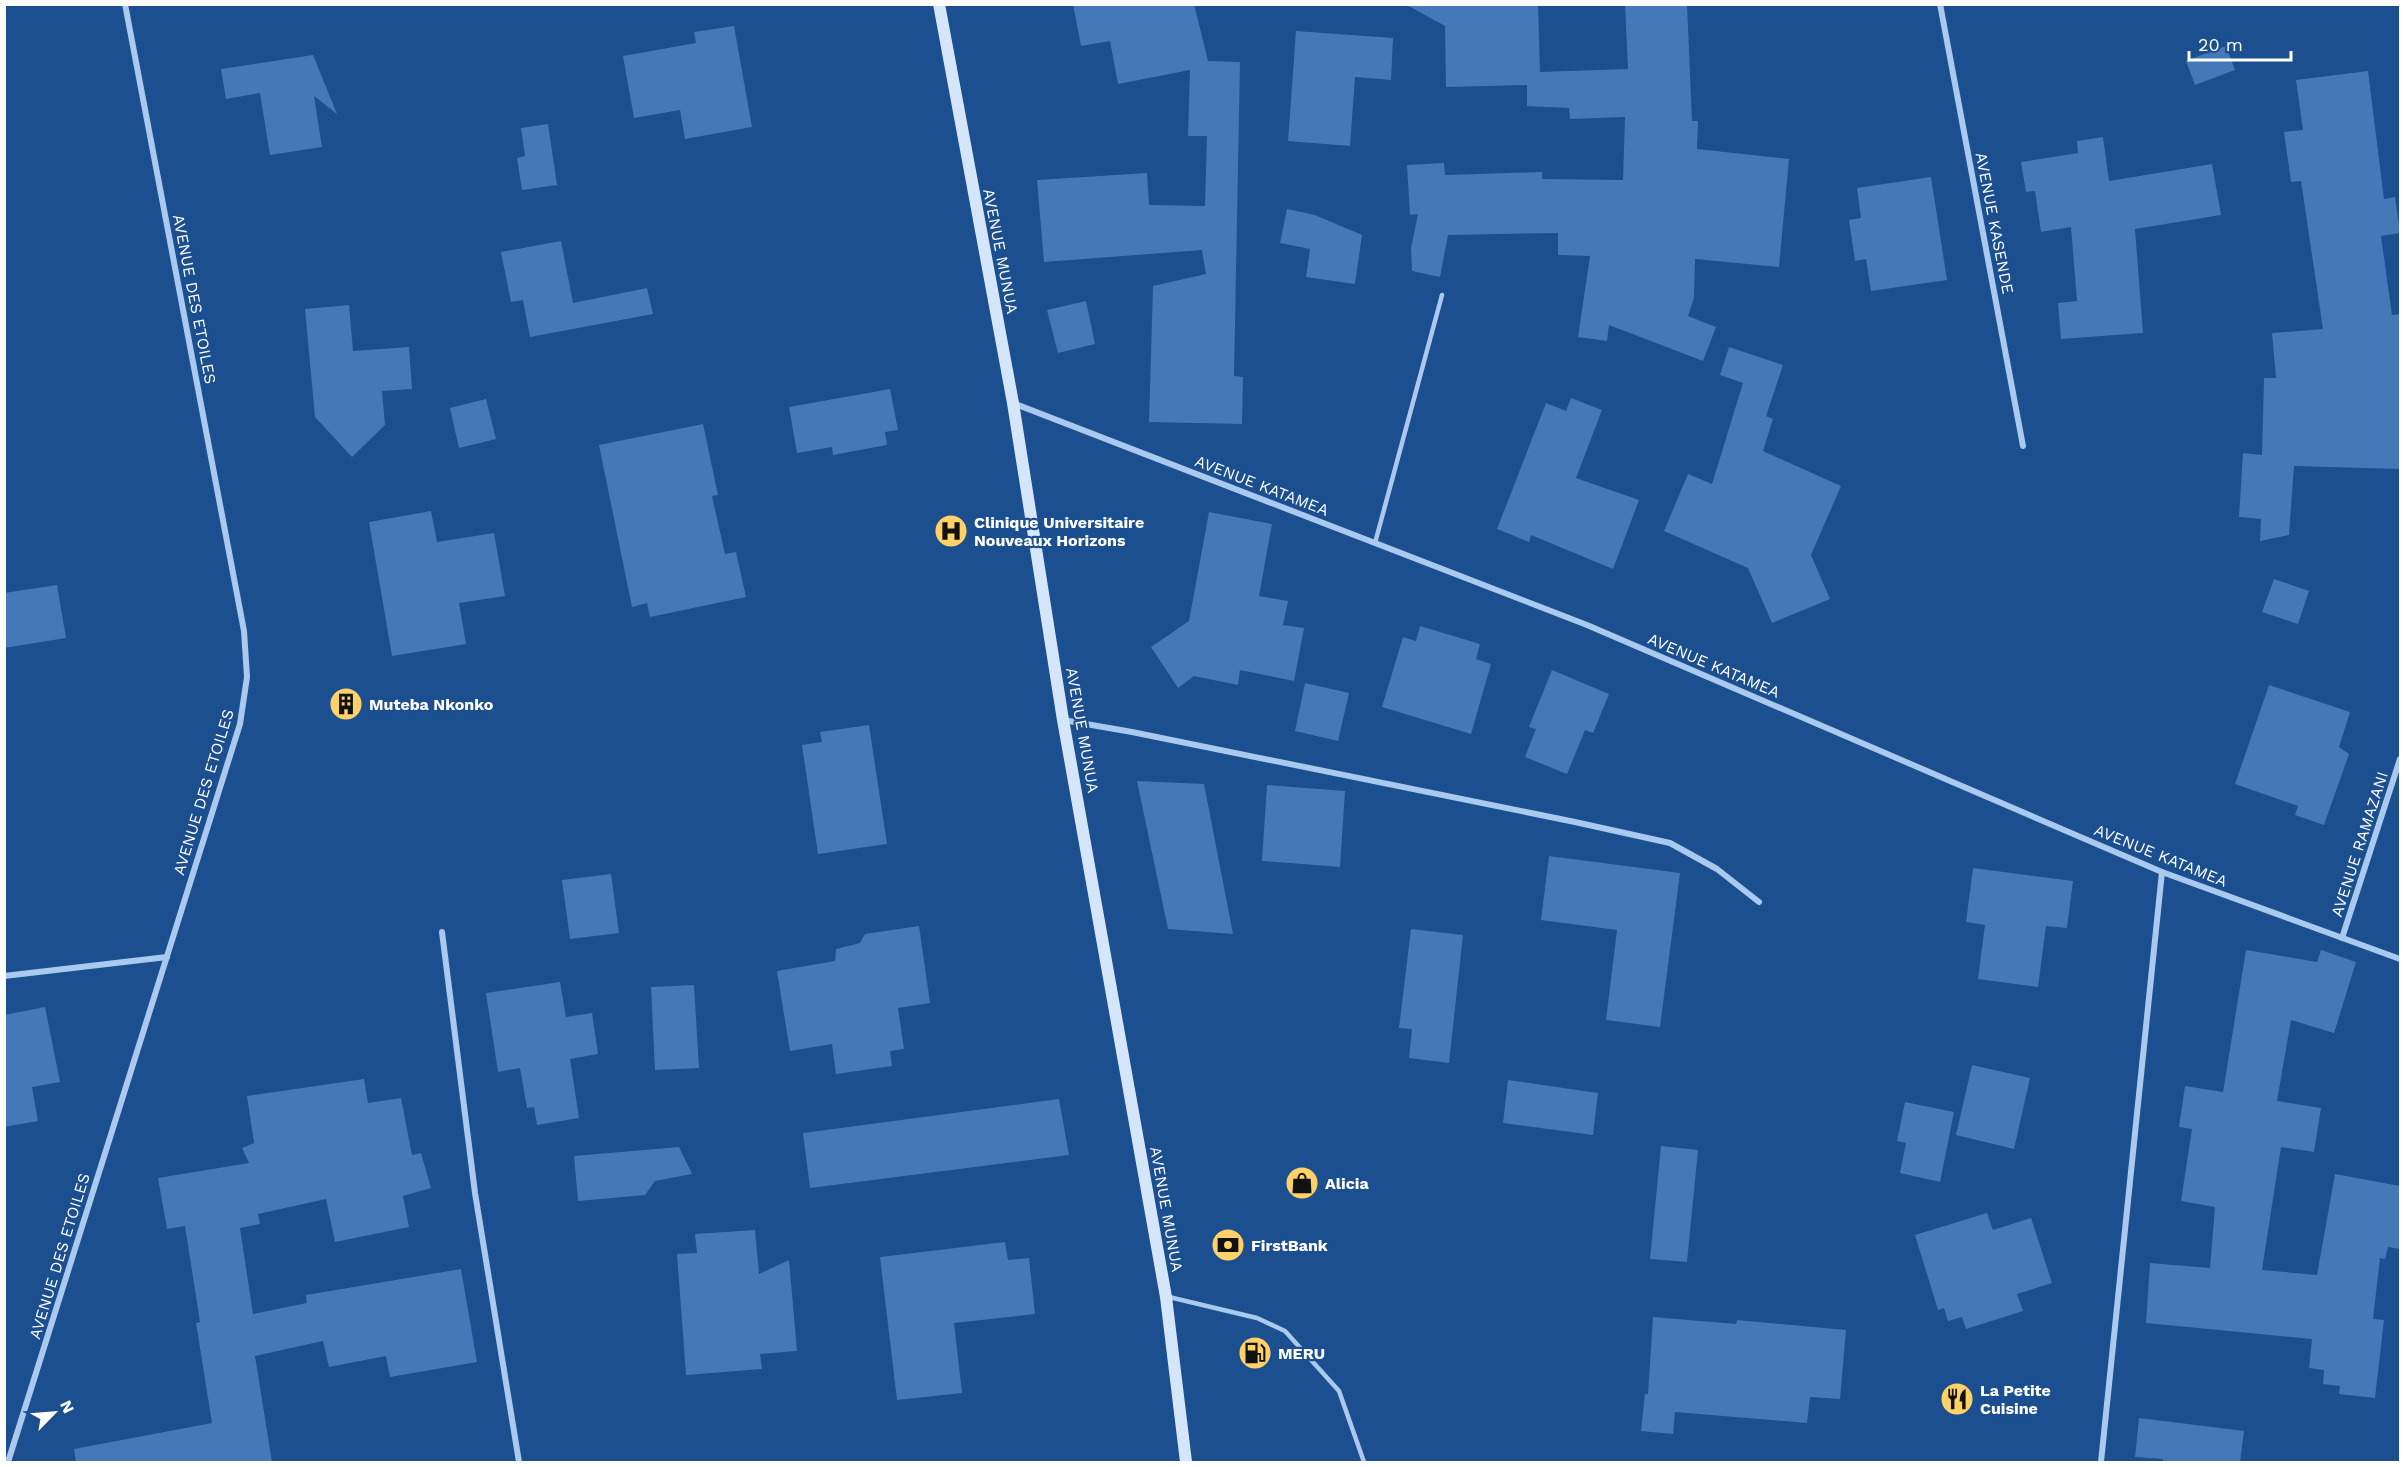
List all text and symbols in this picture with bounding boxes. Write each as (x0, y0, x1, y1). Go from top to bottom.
scale bar (2189, 24, 2291, 62)
text: 20 m (2198, 34, 2243, 55)
street label: AVENUE KASENDE (1971, 151, 2018, 295)
street label: AVENUE MUNUA (979, 187, 1022, 316)
street label: AVENUE DES ETOILES (169, 213, 220, 386)
street label: AVENUE KATAMEA (1192, 451, 1332, 520)
hospital icon: Clinique Universitaire Nouveaux Horizons (933, 513, 969, 549)
place label: Clinique Universitaire Nouveaux Horizons (974, 513, 1144, 550)
street label: AVENUE KATAMEA (1645, 629, 1783, 702)
street label: AVENUE MUNUA (1062, 666, 1103, 795)
building icon: Muteba Nkonko (328, 686, 364, 722)
place label: Muteba Nkonko (369, 695, 494, 714)
street label: AVENUE DES ETOILES (169, 707, 238, 877)
street label: AVENUE RAMAZANI (2327, 769, 2392, 919)
street label: AVENUE KATAMEA (2092, 820, 2230, 891)
street label: AVENUE MUNUA (1146, 1145, 1187, 1274)
shop icon: Alicia (1284, 1165, 1320, 1201)
street label: AVENUE DES ETOILES (25, 1171, 94, 1341)
place label: Alicia (1325, 1174, 1369, 1193)
bank icon: FirstBank (1210, 1227, 1246, 1263)
place label: FirstBank (1251, 1236, 1328, 1255)
fuel station icon: MERU (1237, 1335, 1273, 1371)
place label: MERU (1278, 1344, 1325, 1363)
restaurant icon: La Petite Cuisine (1939, 1381, 1975, 1417)
place label: La Petite Cuisine (1980, 1381, 2051, 1418)
north arrow (24, 1383, 84, 1443)
text: N (56, 1397, 78, 1416)

